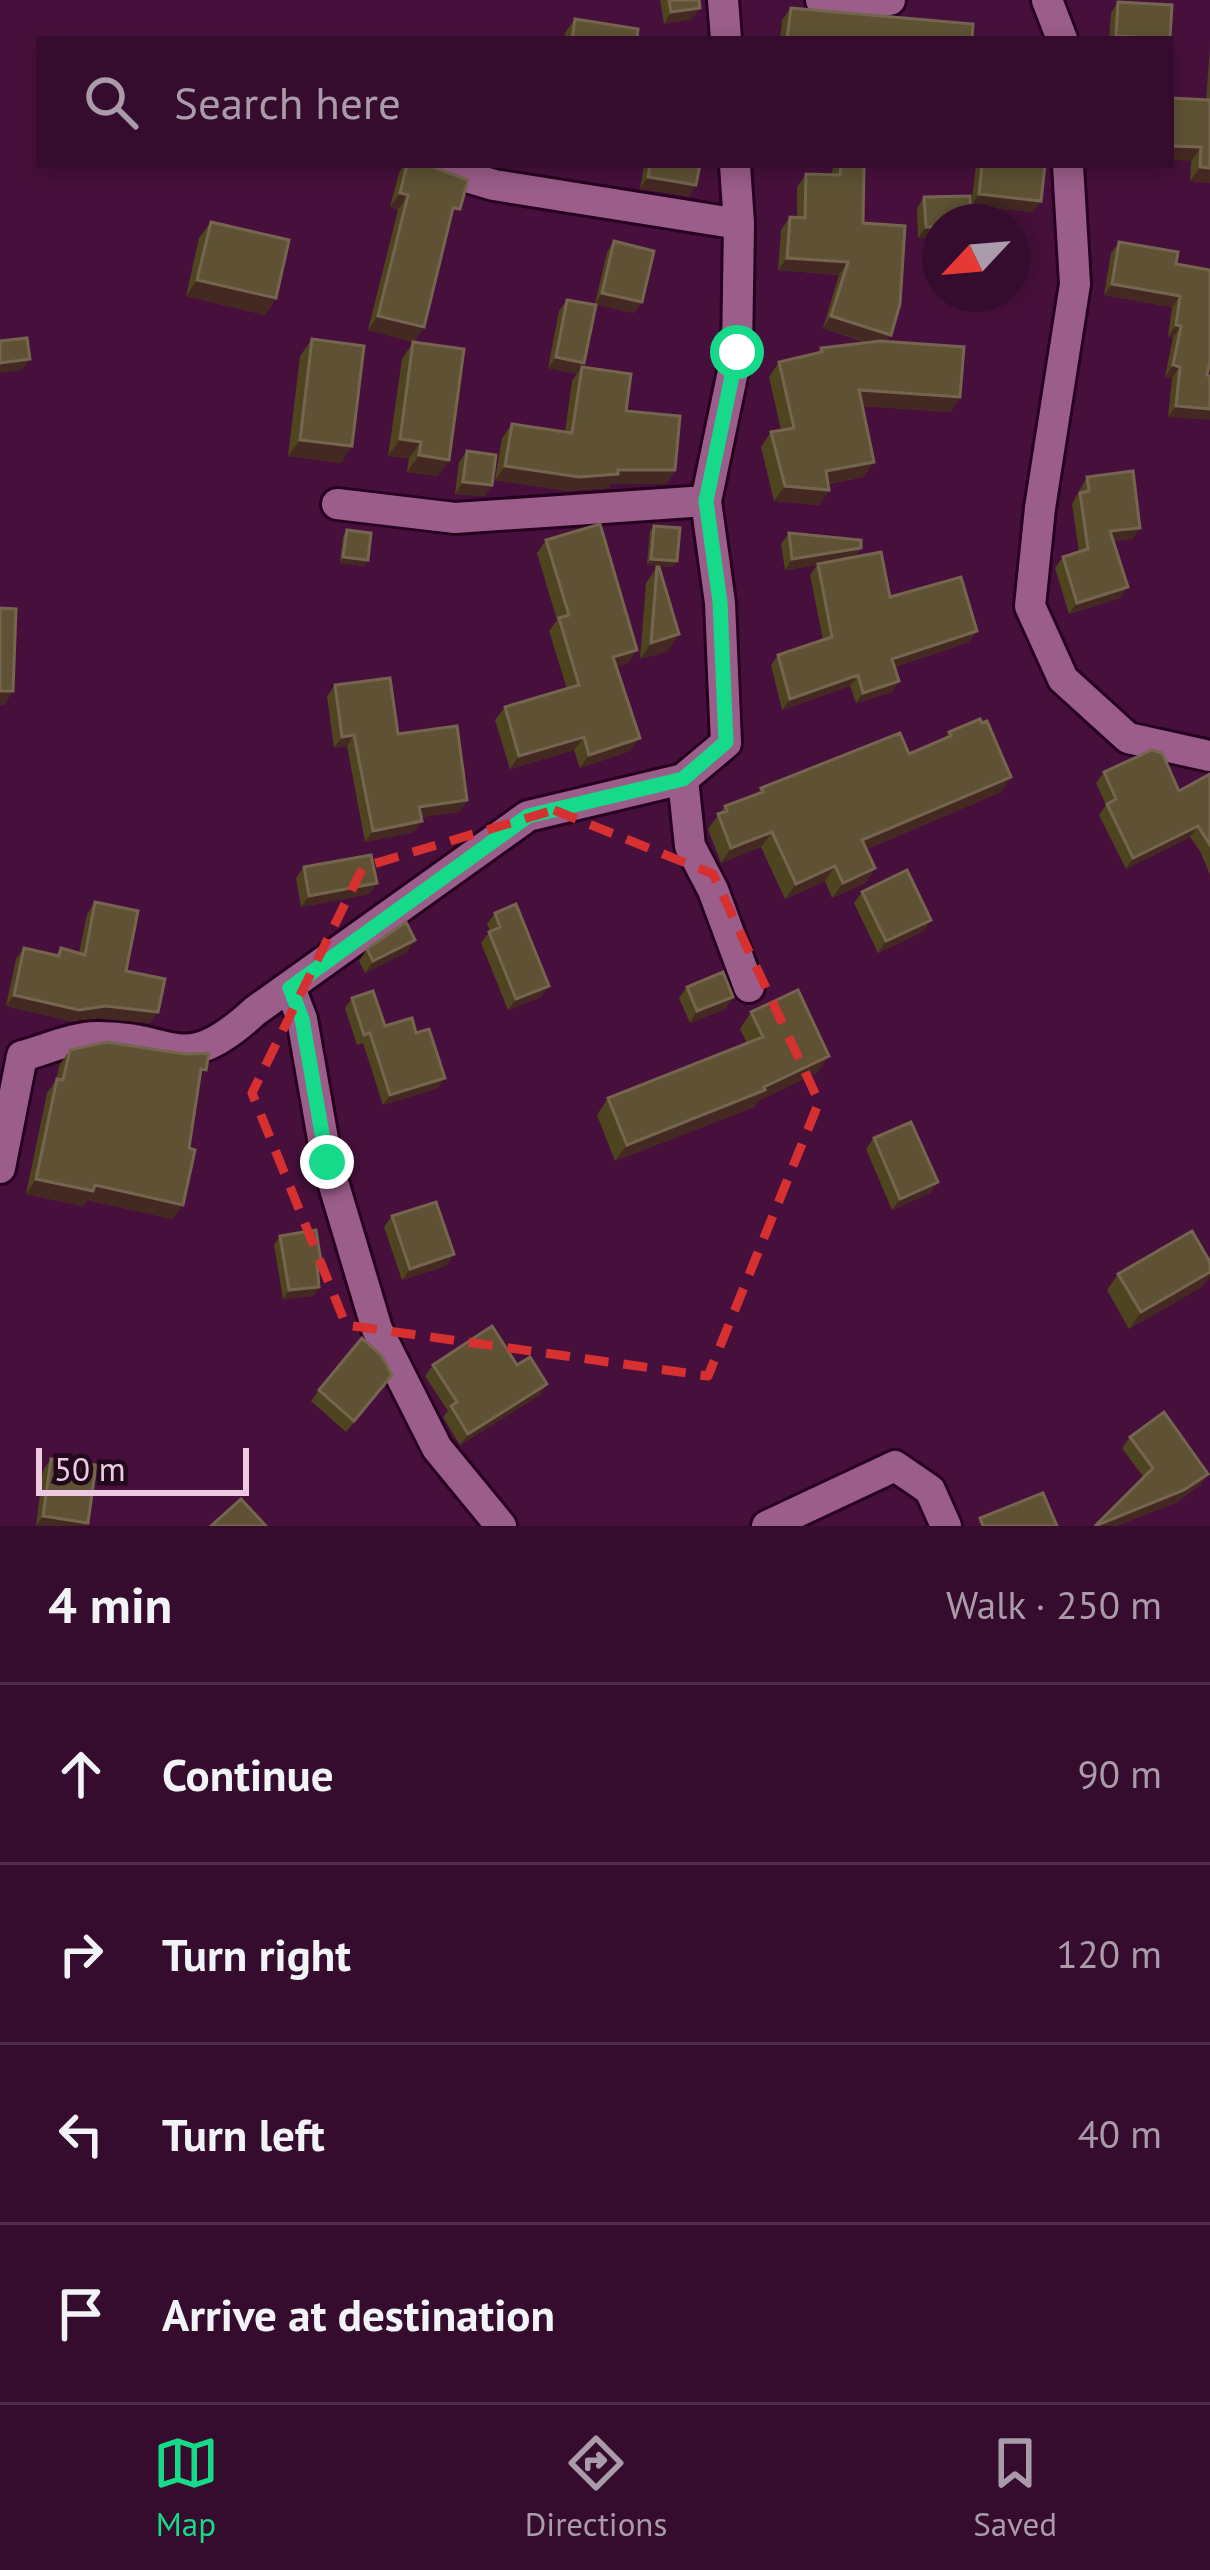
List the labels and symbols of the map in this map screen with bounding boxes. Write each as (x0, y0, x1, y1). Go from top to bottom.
north arrow (922, 204, 1030, 312)
route start (710, 325, 764, 379)
route end (300, 1135, 354, 1189)
scale bar (36, 1442, 249, 1495)

